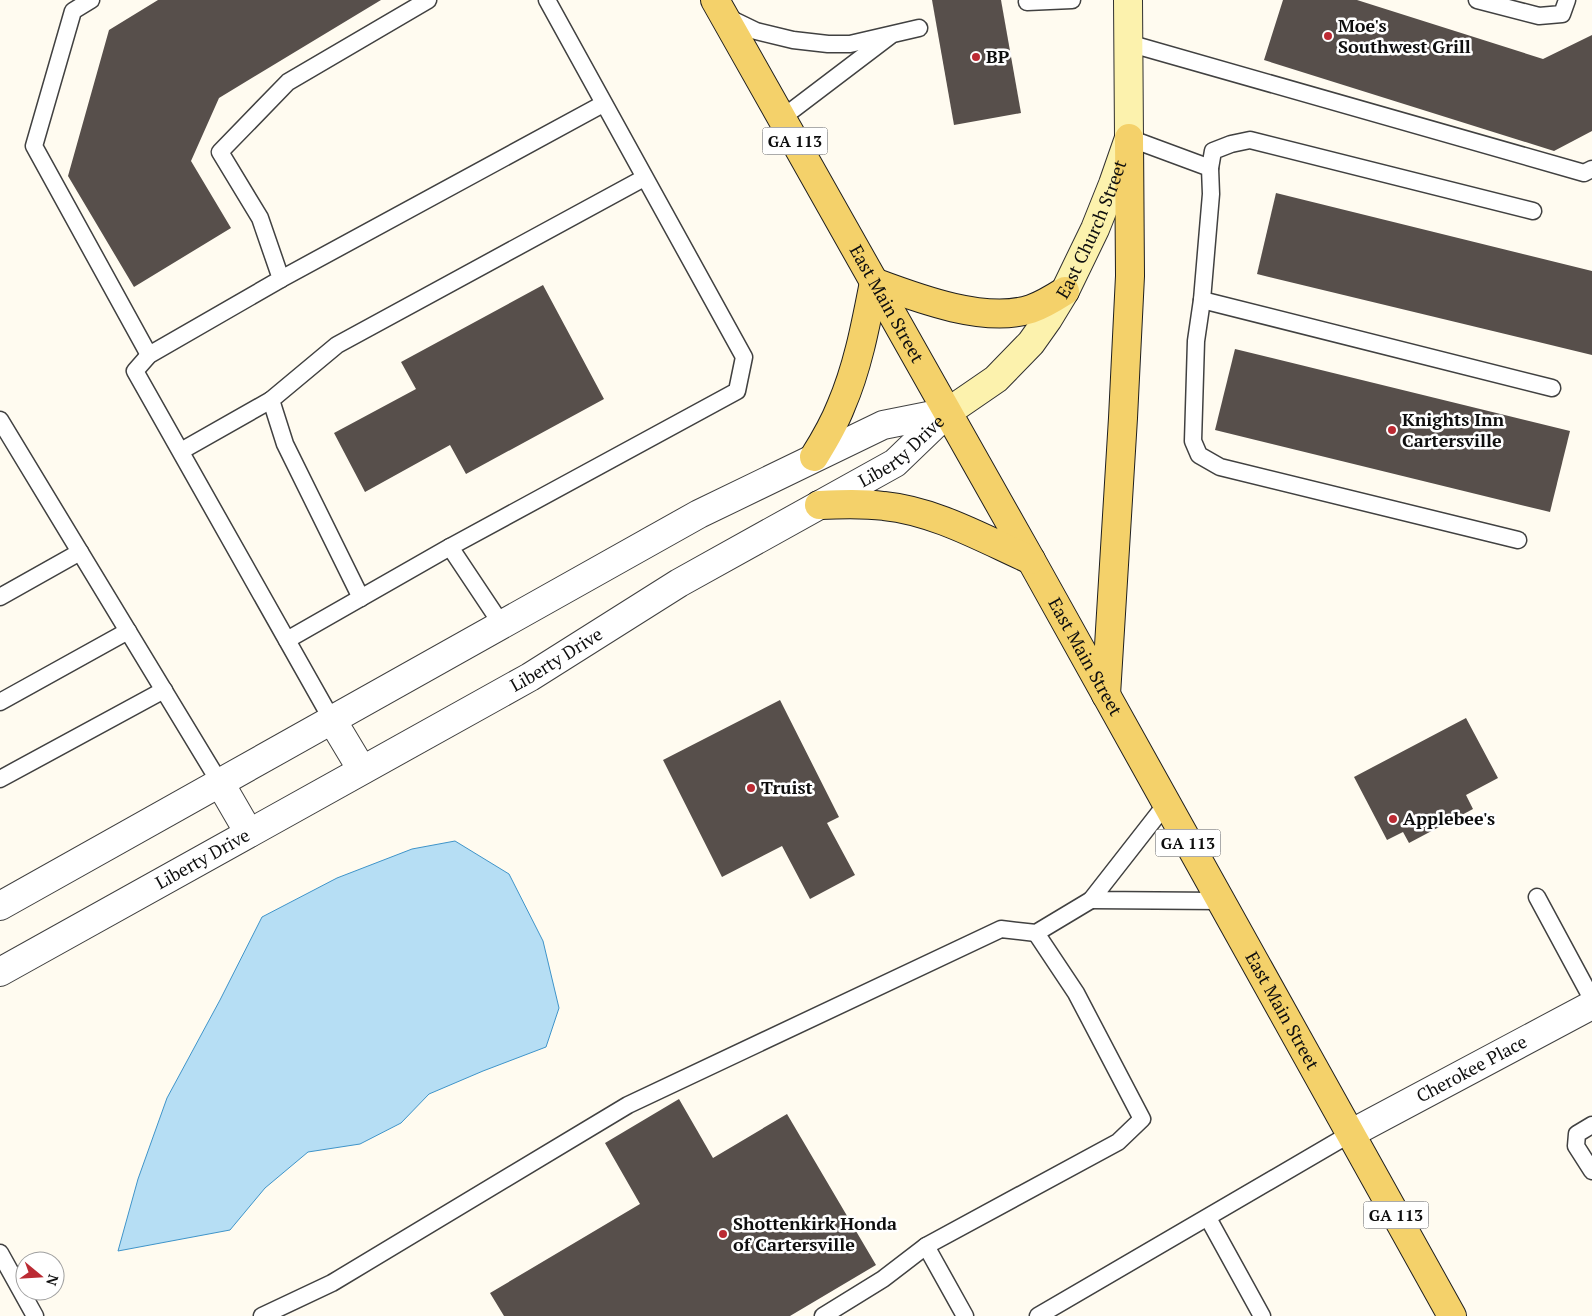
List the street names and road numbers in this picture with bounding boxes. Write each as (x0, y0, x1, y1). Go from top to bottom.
road number: GA 113 (762, 128, 828, 154)
street label: East Church Street (1050, 156, 1132, 303)
street label: East Main Street (845, 240, 930, 367)
street label: Liberty Drive (854, 409, 949, 492)
street label: East Main Street (1043, 593, 1129, 720)
street label: Liberty Drive (506, 621, 607, 697)
street label: Liberty Drive (151, 822, 254, 894)
road number: GA 113 (1156, 830, 1220, 856)
street label: East Main Street (1240, 947, 1326, 1074)
street label: Cherokee Place (1412, 1029, 1531, 1108)
road number: GA 113 (1364, 1202, 1428, 1228)

